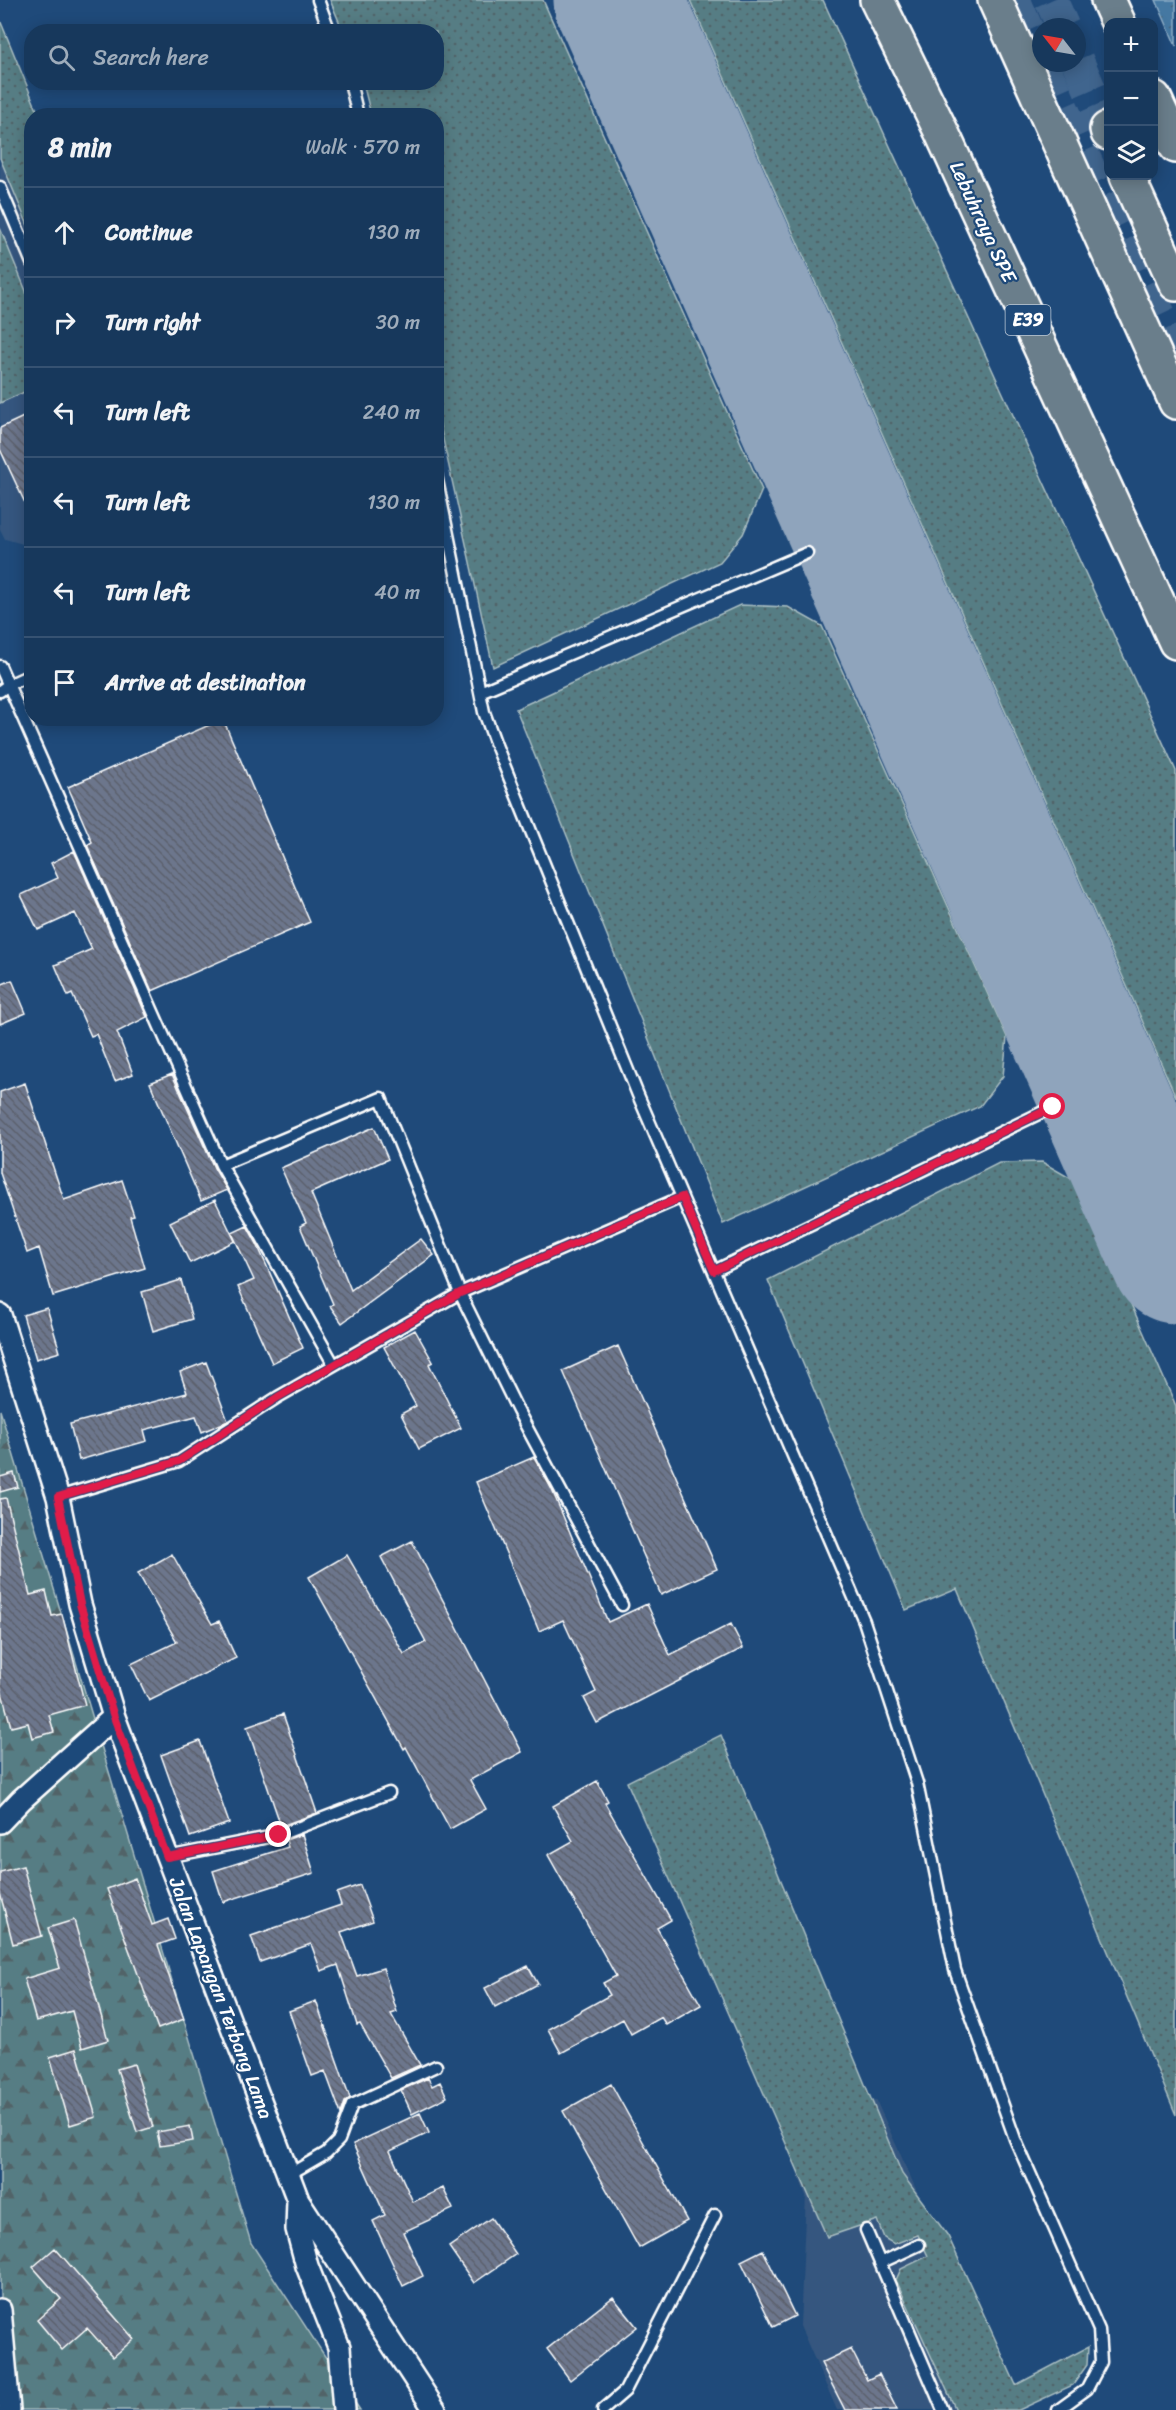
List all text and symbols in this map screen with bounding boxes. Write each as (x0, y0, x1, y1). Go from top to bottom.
north arrow (1032, 18, 1086, 72)
map controls (1104, 18, 1158, 180)
button: + (1104, 18, 1158, 72)
search box (24, 24, 444, 90)
text: Search here (93, 38, 209, 77)
icon: search (45, 41, 78, 74)
button: − (1104, 72, 1158, 126)
text: 8 min (48, 124, 112, 170)
button: layers (1104, 126, 1158, 180)
text: Walk · 570 m (306, 130, 420, 165)
street label: Lebuhraya SPE (939, 155, 1027, 290)
text: Continue (105, 213, 193, 252)
text: 130 m (367, 215, 420, 250)
icon: ahead (48, 216, 81, 249)
text: Turn right (105, 303, 200, 342)
text: 30 m (376, 305, 420, 340)
road number: E39 (1006, 305, 1050, 335)
icon: right (48, 306, 81, 339)
text: Turn left (105, 393, 190, 432)
text: 240 m (363, 395, 420, 430)
icon: left (48, 396, 81, 429)
text: Turn left (105, 483, 190, 522)
text: 130 m (367, 485, 420, 520)
icon: left (48, 486, 81, 519)
text: Turn left (105, 573, 190, 612)
text: 40 m (374, 575, 420, 610)
icon: left (48, 576, 81, 609)
text: Arrive at destination (105, 663, 306, 702)
icon: arrive (48, 666, 81, 699)
route start (1039, 1093, 1065, 1119)
route end (265, 1821, 291, 1847)
street label: Jalan Lapangan Terbang Lama (158, 1871, 283, 2124)

